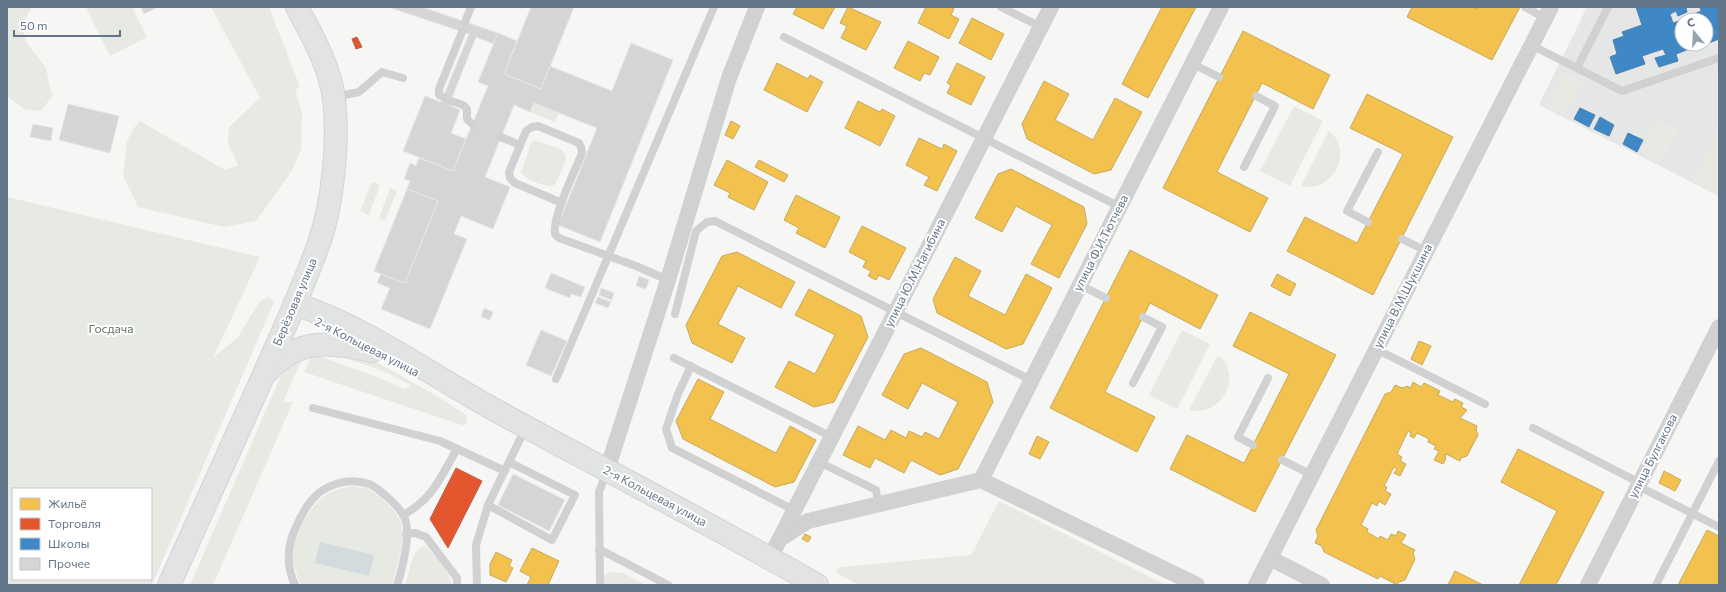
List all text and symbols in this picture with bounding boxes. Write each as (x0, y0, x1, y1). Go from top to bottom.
scale bar (14, 12, 120, 38)
north arrow (1674, 12, 1714, 52)
text: С (1685, 15, 1697, 29)
text: 50 m (20, 18, 48, 32)
street label: улица Ф.И.Тютчева (1070, 192, 1130, 293)
street label: улица Ю.М.Нагибина (881, 216, 947, 329)
street label: улица В.М.Шукшина (1370, 241, 1434, 350)
street label: Берёзовая улица (269, 256, 319, 348)
street label: 2-я Кольцевая улица (313, 314, 422, 379)
park label: Госдача (89, 321, 133, 335)
street label: улица Булгакова (1625, 411, 1679, 500)
street label: 2-я Кольцевая улица (601, 462, 710, 528)
legend (12, 488, 152, 580)
text: Жильё (48, 496, 87, 510)
text: Торговля (48, 516, 101, 530)
text: Школы (48, 536, 89, 550)
text: Прочее (48, 556, 90, 570)

